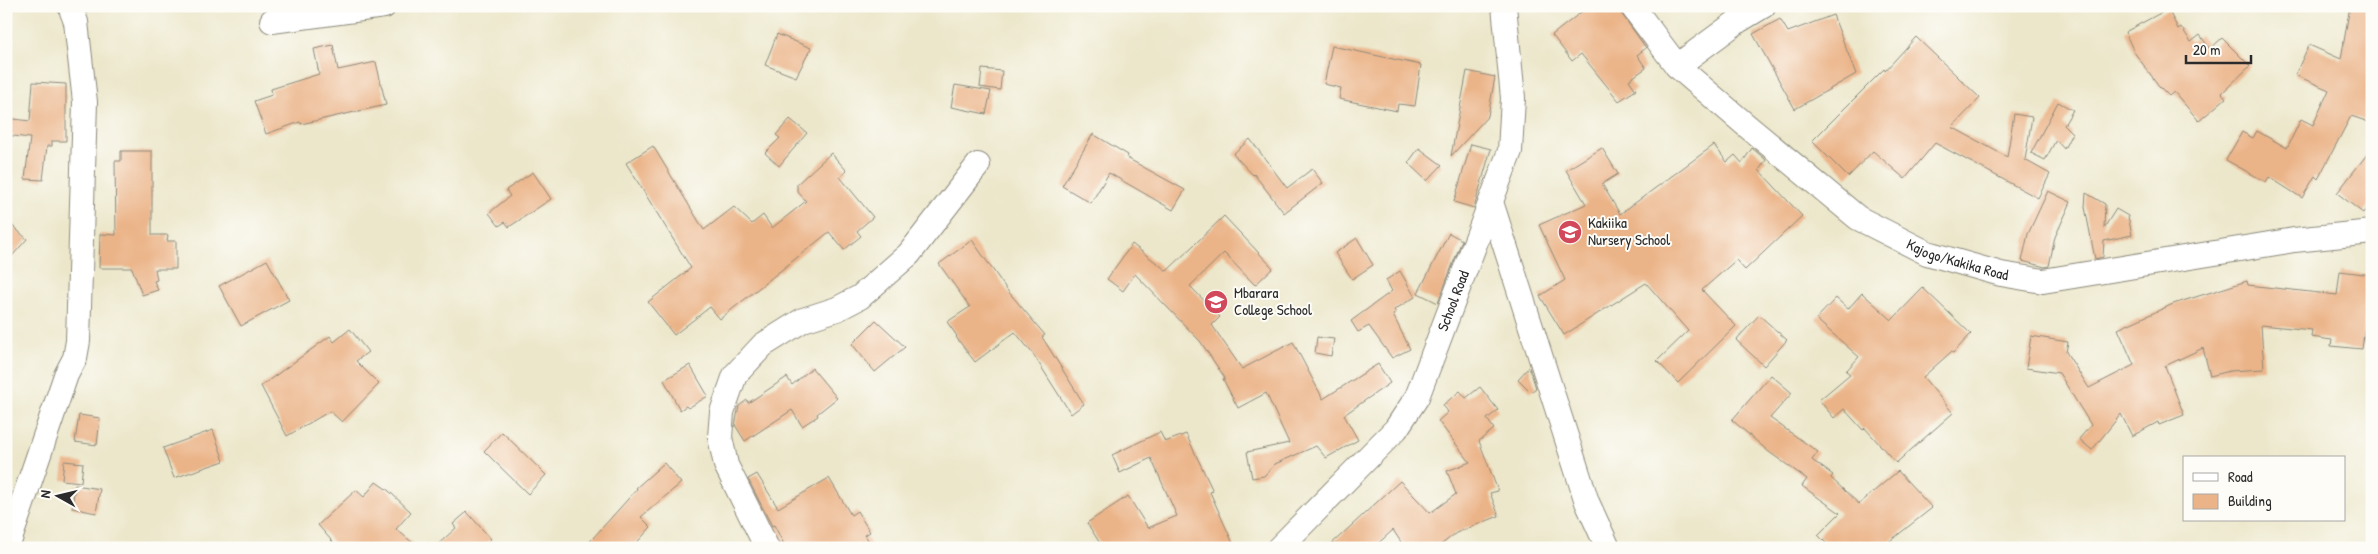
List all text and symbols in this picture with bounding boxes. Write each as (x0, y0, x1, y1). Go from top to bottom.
scale bar (2186, 32, 2250, 64)
text: 20 m (2193, 39, 2220, 60)
place label: Kakiika Nursery School (1588, 212, 1670, 250)
school or university icon: Kakiika Nursery School (1557, 219, 1583, 245)
street label: Kajogo/Kakika Road (1903, 233, 2010, 285)
street label: School Road (1432, 267, 1474, 334)
place label: Mbarara College School (1234, 282, 1312, 320)
school or university icon: Mbarara College School (1203, 289, 1229, 315)
legend (2183, 456, 2346, 522)
text: Road (2228, 466, 2253, 487)
north arrow (32, 472, 82, 522)
text: N (35, 489, 55, 499)
text: Building (2228, 490, 2272, 511)

